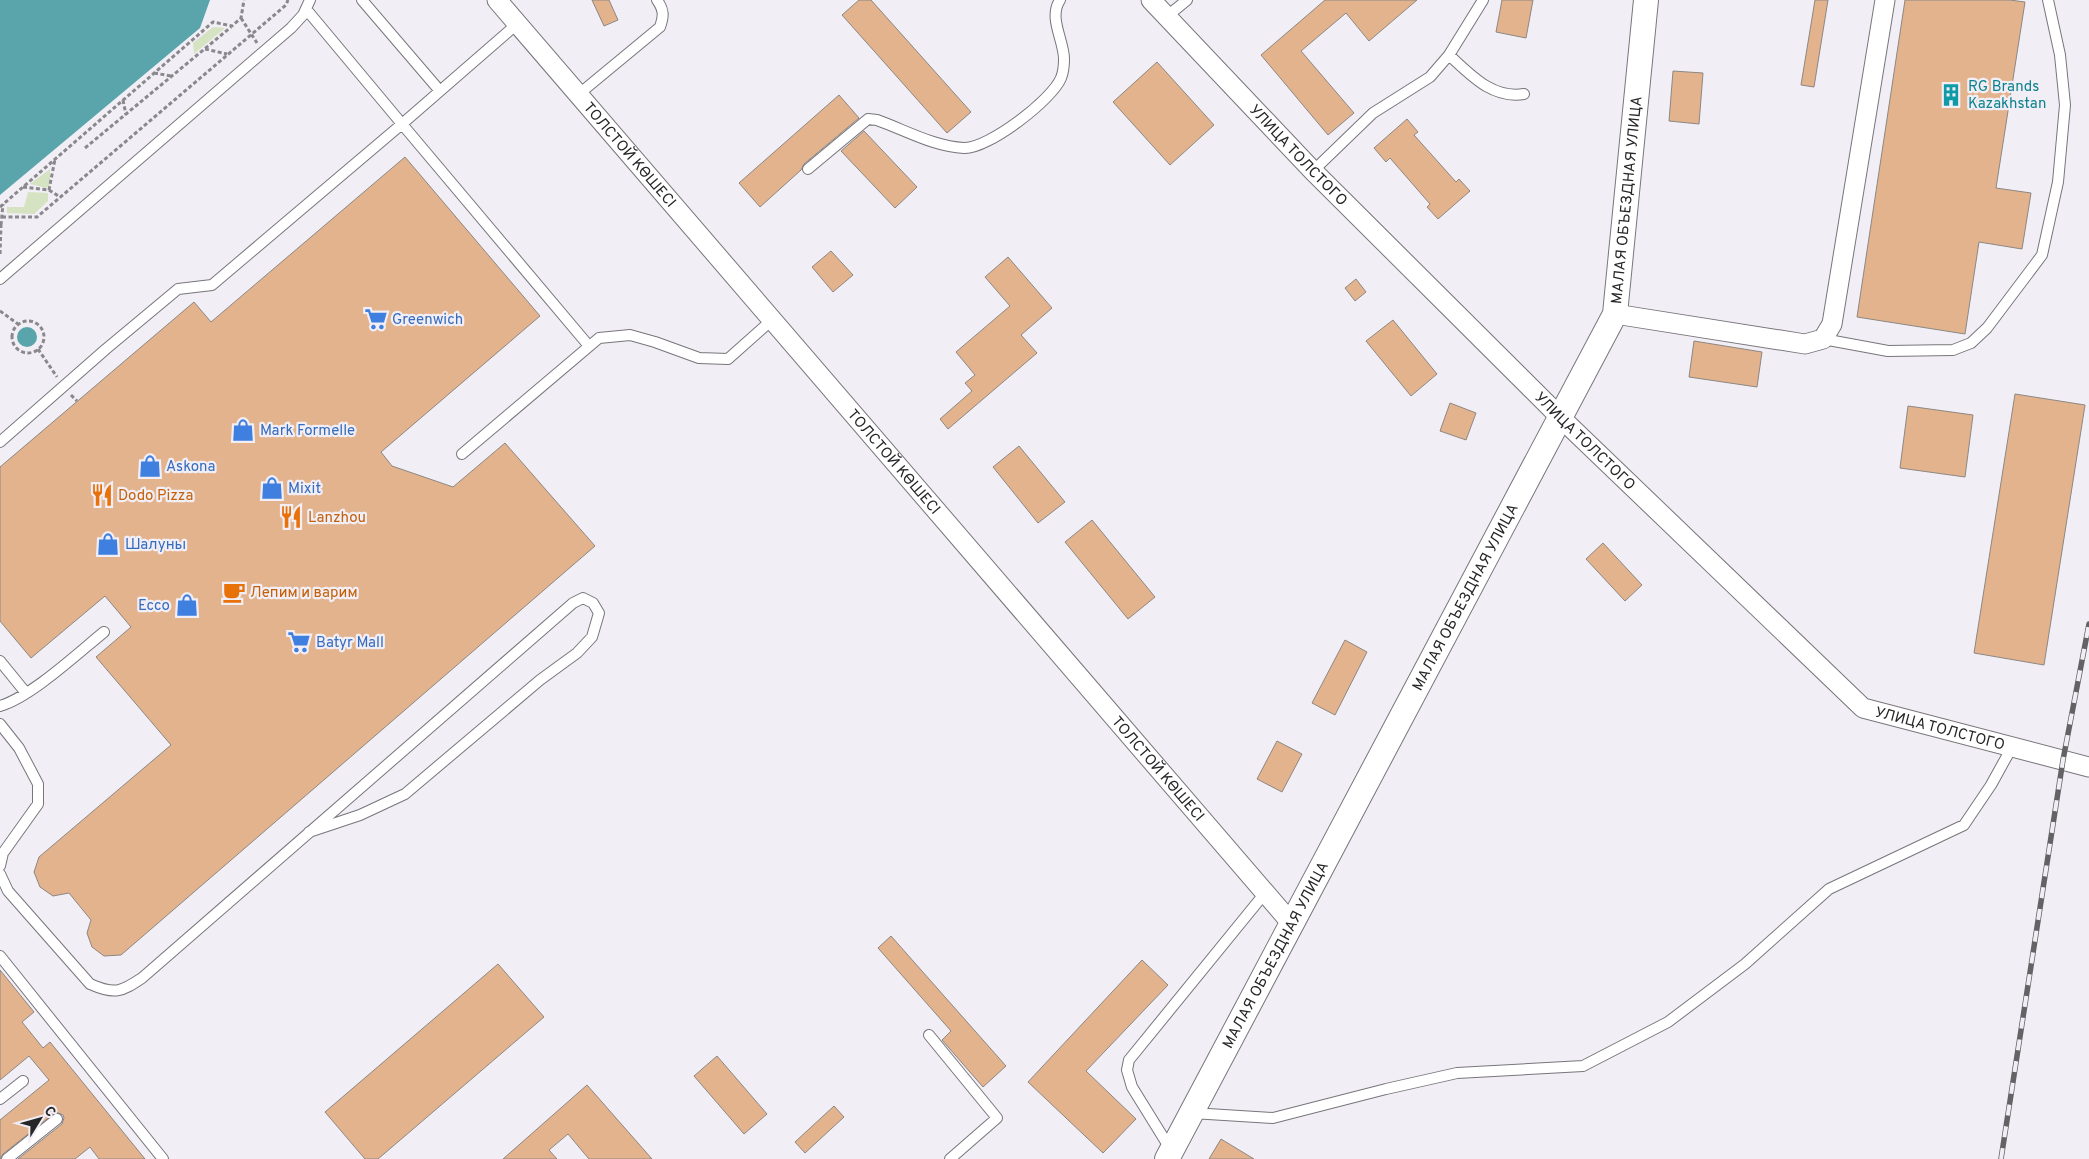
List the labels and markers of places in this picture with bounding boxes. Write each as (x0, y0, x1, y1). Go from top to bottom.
place label: RG Brands Kazakhstan (1968, 78, 2046, 114)
building icon: RG Brands Kazakhstan (1938, 82, 1964, 108)
supermarket icon: Greenwich (363, 306, 389, 332)
place label: Greenwich (392, 311, 463, 330)
shop icon: Mark Formelle (230, 417, 256, 443)
place label: Mark Formelle (260, 422, 355, 441)
shop icon: Askona (137, 453, 163, 479)
place label: Askona (166, 458, 215, 477)
shop icon: Mixit (259, 475, 285, 501)
place label: Mixit (288, 480, 321, 499)
restaurant icon: Dodo Pizza (89, 482, 115, 508)
place label: Dodo Pizza (118, 487, 193, 506)
restaurant icon: Lanzhou (278, 504, 304, 530)
place label: Lanzhou (308, 509, 366, 528)
shop icon: Шалуны (95, 531, 121, 557)
place label: Шалуны (125, 536, 186, 555)
cafe icon: Лепим и варим (221, 579, 247, 605)
place label: Лепим и варим (250, 584, 358, 603)
shop icon: Ecco (174, 592, 200, 618)
place label: Ecco (138, 597, 170, 616)
supermarket icon: Batyr Mall (286, 629, 312, 655)
place label: Batyr Mall (316, 634, 384, 653)

